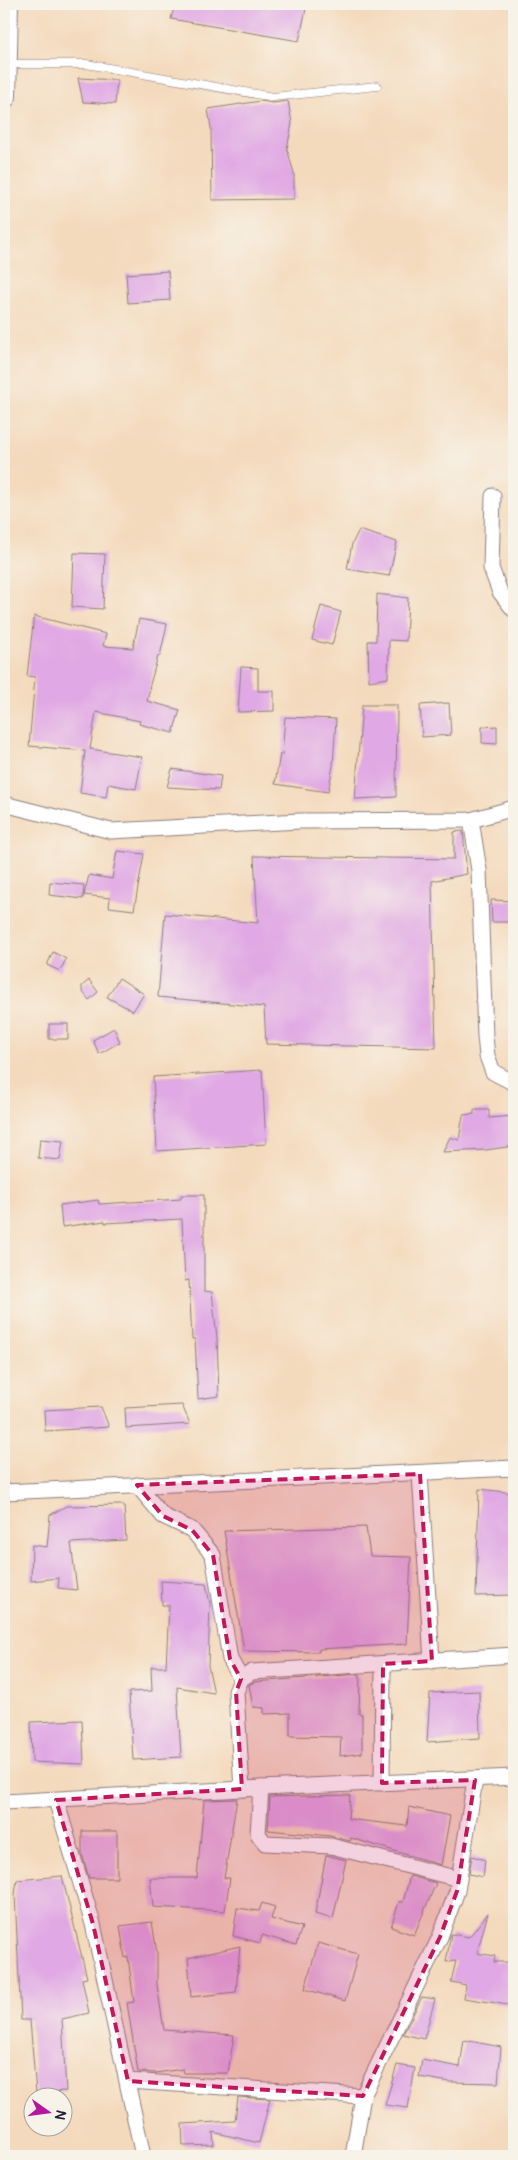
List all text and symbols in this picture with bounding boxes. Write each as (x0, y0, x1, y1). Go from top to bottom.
north arrow (22, 2088, 72, 2138)
text: N (51, 2108, 70, 2122)

